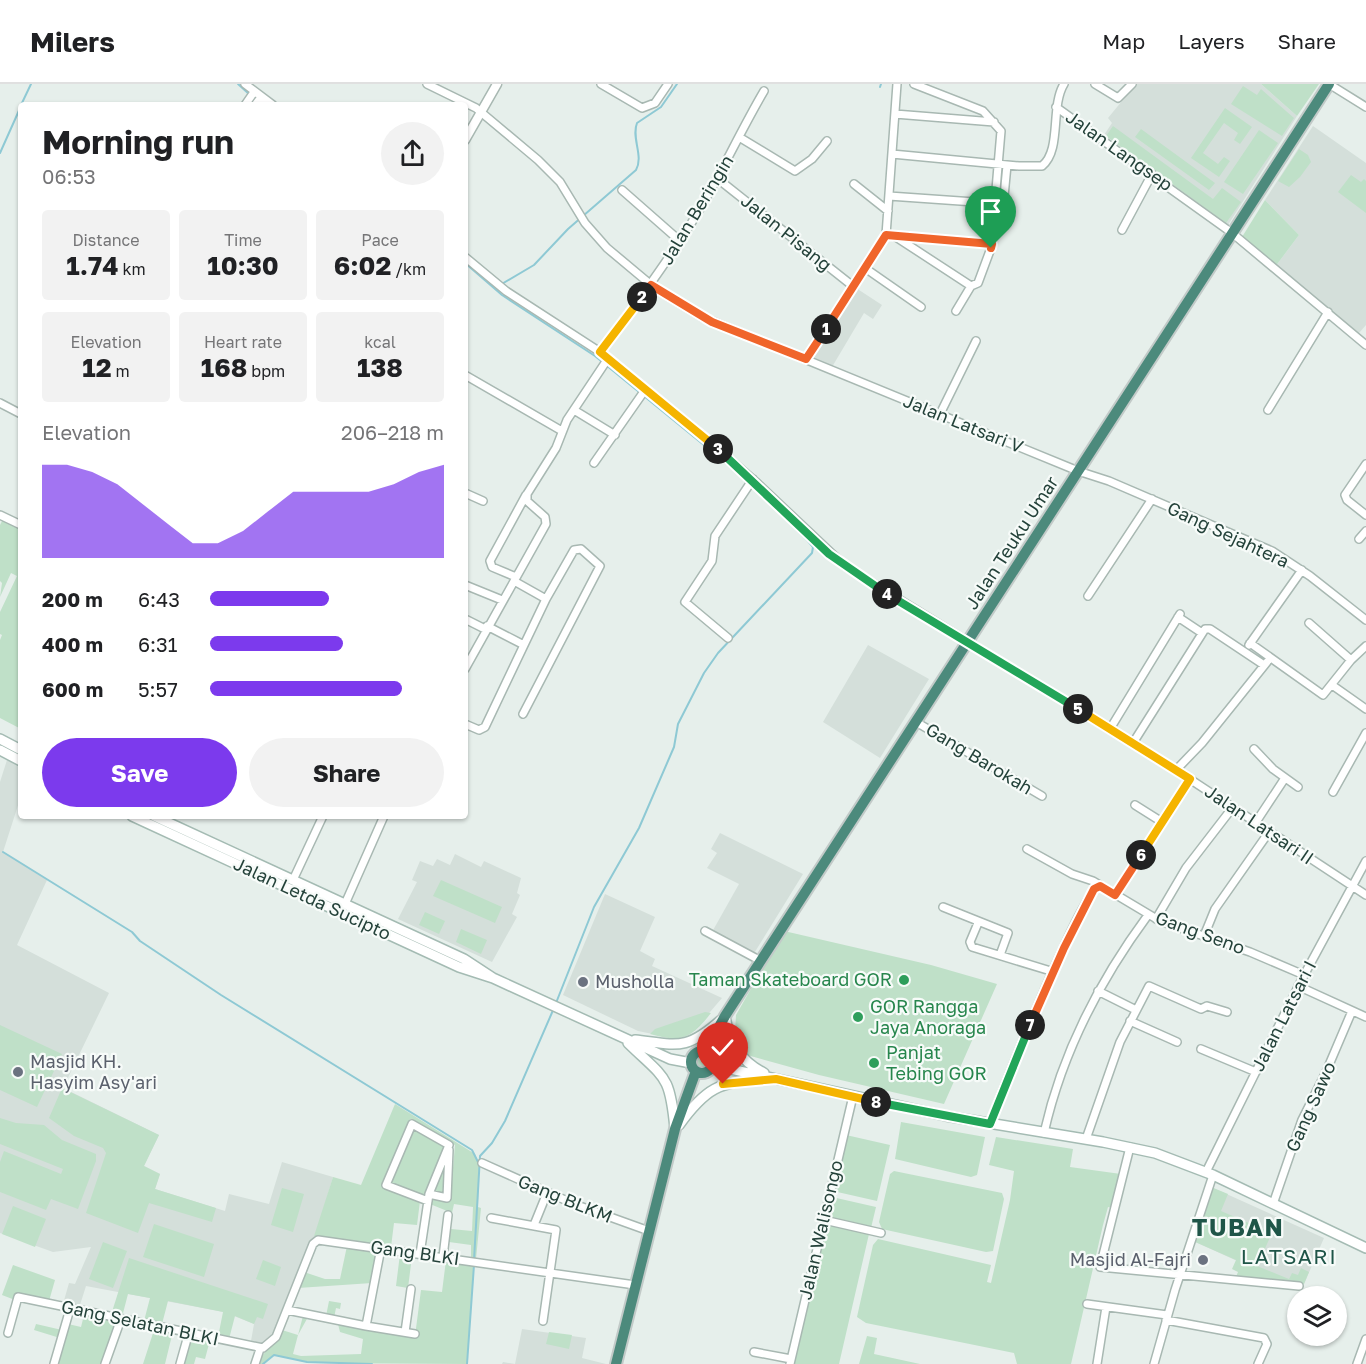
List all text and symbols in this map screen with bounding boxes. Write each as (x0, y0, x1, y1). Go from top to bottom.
text: Milers (30, 25, 115, 58)
text: Map (1102, 28, 1145, 54)
text: Layers (1178, 28, 1245, 54)
text: Share (1278, 28, 1336, 54)
street label: Jalan Langsep (1062, 105, 1177, 195)
text: Morning run (42, 122, 234, 161)
button: share (381, 122, 444, 185)
street label: Jalan Beringin (655, 151, 738, 268)
text: 06:53 (42, 164, 96, 188)
pin (965, 186, 1016, 248)
street label: Jalan Pisang (737, 189, 836, 275)
icon: arrive (974, 195, 1007, 228)
text: Distance (72, 230, 140, 250)
text: Time (224, 230, 262, 250)
text: Pace (361, 230, 399, 250)
text: 1.74 (66, 250, 118, 281)
text: 10:30 (207, 250, 279, 281)
text: 6:02 (334, 250, 391, 281)
text: km (118, 259, 146, 279)
text: /km (391, 259, 426, 279)
pin: 2 (627, 282, 657, 312)
text: 2 (637, 287, 647, 307)
pin: 1 (811, 314, 841, 344)
text: 1 (822, 319, 830, 339)
text: Elevation (70, 332, 142, 352)
text: Heart rate (204, 332, 282, 352)
text: kcal (364, 332, 396, 352)
text: 12 (82, 352, 112, 383)
text: 168 (201, 352, 247, 383)
text: 138 (357, 352, 403, 383)
text: m (112, 361, 130, 381)
text: bpm (247, 361, 285, 381)
street label: Jalan Latsari V (900, 389, 1027, 457)
text: Elevation (42, 420, 131, 444)
text: 206–218 m (341, 420, 444, 444)
pin: 3 (703, 434, 733, 464)
text: 3 (713, 439, 723, 459)
street label: Jalan Teuku Umar (960, 472, 1062, 613)
street label: Gang Sejahtera (1164, 496, 1293, 572)
pin: 4 (872, 579, 902, 609)
text: 4 (882, 584, 892, 604)
text: 200 m (42, 587, 103, 611)
text: 6:43 (138, 587, 180, 611)
text: 400 m (42, 632, 103, 656)
text: 6:31 (138, 632, 178, 656)
text: 600 m (42, 677, 103, 701)
text: 5:57 (138, 677, 178, 701)
pin: 5 (1063, 694, 1093, 724)
text: 5 (1073, 699, 1083, 719)
street label: Gang Barokah (922, 718, 1037, 799)
button: Save (42, 738, 237, 807)
button: Share (249, 738, 444, 807)
street label: Jalan Latsari II (1201, 780, 1318, 869)
pin: 6 (1126, 840, 1156, 870)
text: 6 (1136, 845, 1146, 865)
street label: Jalan Letda Sucipto (230, 852, 395, 944)
street label: Gang Seno (1153, 906, 1248, 958)
street label: Jalan Latsari I (1246, 957, 1320, 1074)
place label: Taman Skateboard GOR (689, 968, 892, 990)
place label: Musholla (595, 970, 674, 992)
marker: Taman Skateboard GOR (897, 973, 911, 987)
marker: Musholla (576, 975, 590, 989)
place label: GOR Rangga Jaya Anoraga (870, 995, 986, 1038)
marker: GOR Rangga Jaya Anoraga (851, 1010, 865, 1024)
pin: 7 (1015, 1010, 1045, 1040)
text: 7 (1026, 1015, 1034, 1035)
pin (697, 1022, 748, 1084)
icon: check (706, 1031, 739, 1064)
place label: Panjat Tebing GOR (886, 1041, 987, 1084)
place label: Masjid KH. Hasyim Asy'ari (30, 1050, 157, 1093)
marker: Panjat Tebing GOR (867, 1056, 881, 1070)
street label: Gang Sawo (1280, 1058, 1340, 1155)
marker: Masjid KH. Hasyim Asy'ari (11, 1065, 25, 1079)
pin: 8 (861, 1087, 891, 1117)
text: 8 (871, 1092, 881, 1112)
street label: Jalan Walisongo (793, 1158, 847, 1302)
street label: Gang BLKM (515, 1169, 616, 1227)
district label: TUBAN (1192, 1212, 1284, 1241)
street label: Gang BLKI (369, 1235, 461, 1269)
district label: LATSARI (1241, 1243, 1337, 1269)
place label: Masjid Al-Fajri (1070, 1248, 1191, 1270)
marker: Masjid Al-Fajri (1196, 1253, 1210, 1267)
map controls (1287, 1286, 1347, 1346)
button: layers (1287, 1286, 1347, 1346)
street label: Gang Selatan BLKI (59, 1295, 221, 1349)

